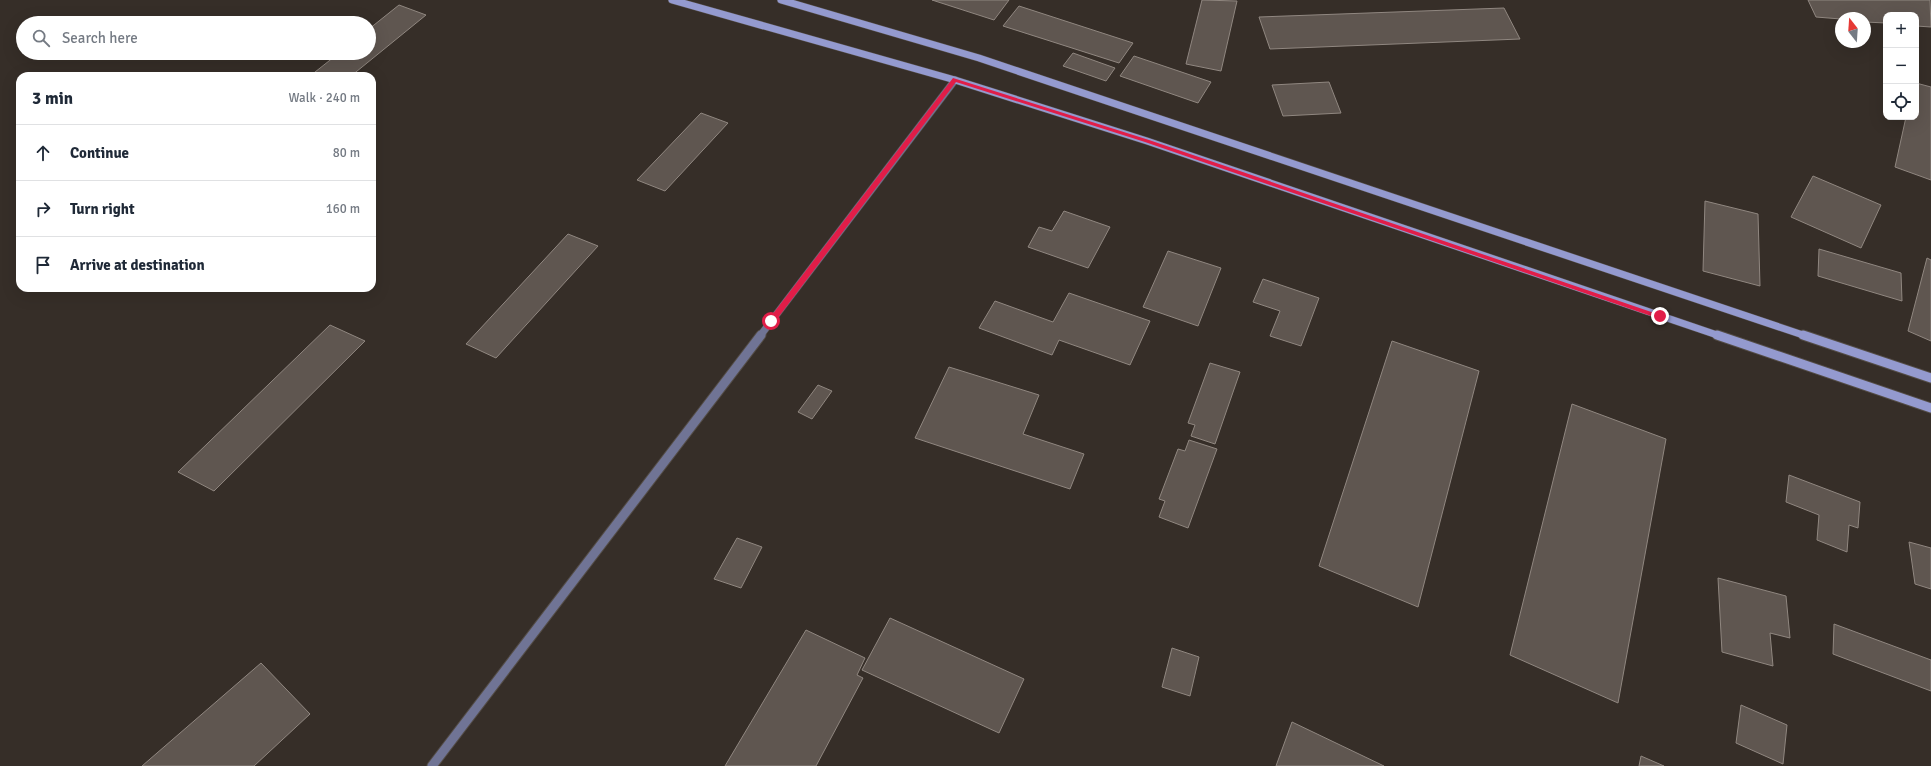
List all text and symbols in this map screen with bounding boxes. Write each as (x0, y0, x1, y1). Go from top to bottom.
north arrow (1835, 12, 1871, 48)
map controls (1883, 12, 1919, 120)
button: + (1883, 12, 1919, 48)
search box (16, 16, 376, 60)
icon: search (30, 27, 52, 49)
text: Search here (62, 29, 138, 47)
button: − (1883, 48, 1919, 84)
button: locate (1883, 84, 1919, 120)
text: 3 min (32, 88, 73, 109)
text: Walk · 240 m (289, 90, 360, 106)
icon: ahead (32, 142, 54, 164)
text: Continue (70, 144, 129, 162)
text: 80 m (333, 145, 360, 161)
icon: right (32, 198, 54, 220)
text: Turn right (70, 200, 135, 218)
text: 160 m (326, 201, 360, 217)
icon: arrive (32, 254, 54, 276)
text: Arrive at destination (70, 256, 205, 274)
route end (1651, 307, 1669, 325)
route start (762, 312, 780, 330)

